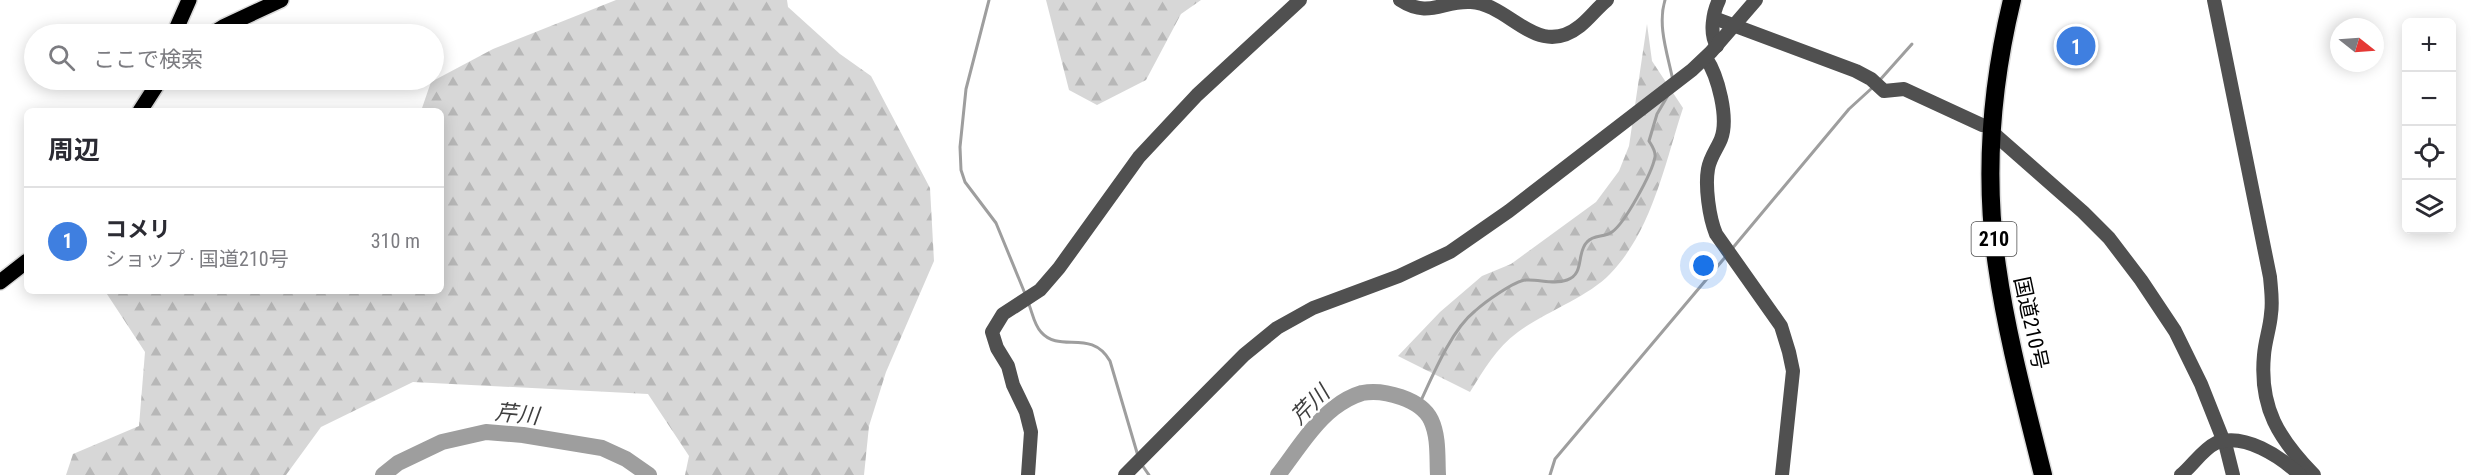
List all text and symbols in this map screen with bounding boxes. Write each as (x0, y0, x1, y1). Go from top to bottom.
north arrow (2330, 18, 2384, 72)
map controls (2402, 18, 2456, 234)
button: + (2402, 18, 2456, 72)
search box (24, 24, 444, 90)
pin: 1 (2056, 24, 2096, 68)
icon: search (45, 41, 78, 74)
text: ここで検索 (93, 47, 203, 72)
button: − (2402, 72, 2456, 126)
button: locate (2402, 126, 2456, 180)
text: 周辺 (48, 135, 100, 165)
button: layers (2402, 180, 2456, 234)
text: コメリ (105, 217, 171, 242)
road number: 210 (1972, 222, 2016, 256)
text: 1 (62, 229, 73, 253)
text: 310 m (371, 229, 420, 253)
text: ショップ · 国道210号 (105, 247, 289, 271)
your location (1689, 251, 1718, 280)
street label: 国道210号 (2009, 274, 2053, 372)
water label: 芹川 (1286, 379, 1336, 429)
water label: 芹川 (494, 399, 542, 429)

